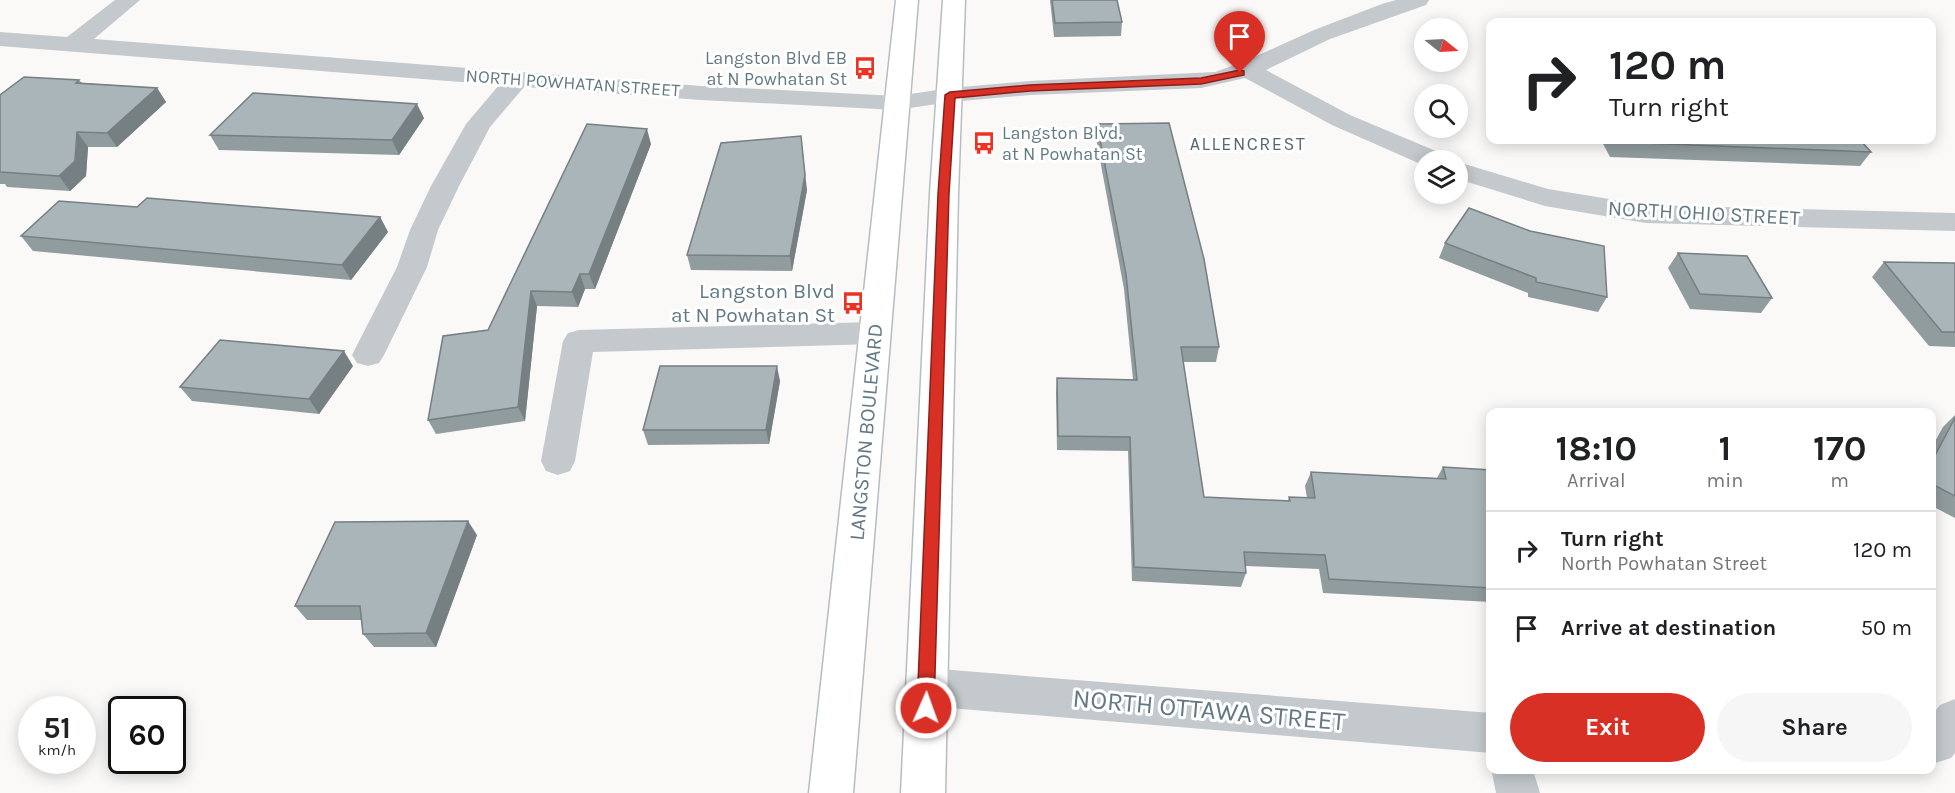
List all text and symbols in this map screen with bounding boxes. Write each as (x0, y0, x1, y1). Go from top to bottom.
pin (1214, 11, 1265, 73)
north arrow (1414, 18, 1468, 72)
map controls (1414, 18, 1468, 204)
icon: arrive (1223, 20, 1256, 53)
text: 120 m (1609, 40, 1726, 90)
icon: right (1510, 42, 1588, 120)
place label: Langston Blvd EB at N Powhatan St (705, 47, 847, 90)
bus stop icon: Langston Blvd EB at N Powhatan St (852, 55, 878, 81)
street label: NORTH POWHATAN STREET (465, 65, 681, 101)
button: search (1414, 84, 1468, 138)
text: Turn right (1609, 91, 1729, 123)
place label: Langston Blvd. at N Powhatan St (1002, 122, 1143, 165)
bus stop icon: Langston Blvd. at N Powhatan St (971, 130, 997, 156)
district label: ALLENCREST (1190, 133, 1306, 155)
button: layers (1414, 150, 1468, 204)
street label: NORTH OHIO STREET (1607, 196, 1801, 230)
place label: Langston Blvd at N Powhatan St (671, 279, 835, 327)
bus stop icon: Langston Blvd at N Powhatan St (840, 290, 866, 316)
street label: LANGSTON BOULEVARD (845, 322, 887, 542)
text: 18:10 (1556, 427, 1637, 469)
text: 1 (1719, 427, 1731, 469)
text: 170 (1813, 427, 1866, 469)
text: Arrival (1567, 469, 1626, 492)
text: min (1707, 469, 1743, 492)
text: m (1830, 469, 1849, 492)
text: Turn right (1561, 526, 1664, 552)
icon: right (1510, 534, 1543, 567)
text: 120 m (1853, 537, 1912, 563)
text: North Powhatan Street (1561, 552, 1767, 575)
icon: arrive (1510, 612, 1543, 645)
text: Arrive at destination (1561, 615, 1776, 641)
text: 50 m (1861, 615, 1912, 641)
position arrow (894, 676, 958, 740)
street label: NORTH OTTAWA STREET (1071, 683, 1347, 737)
button: Exit (1510, 693, 1705, 762)
button: Share (1717, 693, 1912, 762)
speed limit sign: 60 (108, 696, 186, 774)
text: 51 (43, 710, 71, 746)
text: km/h (38, 741, 76, 759)

